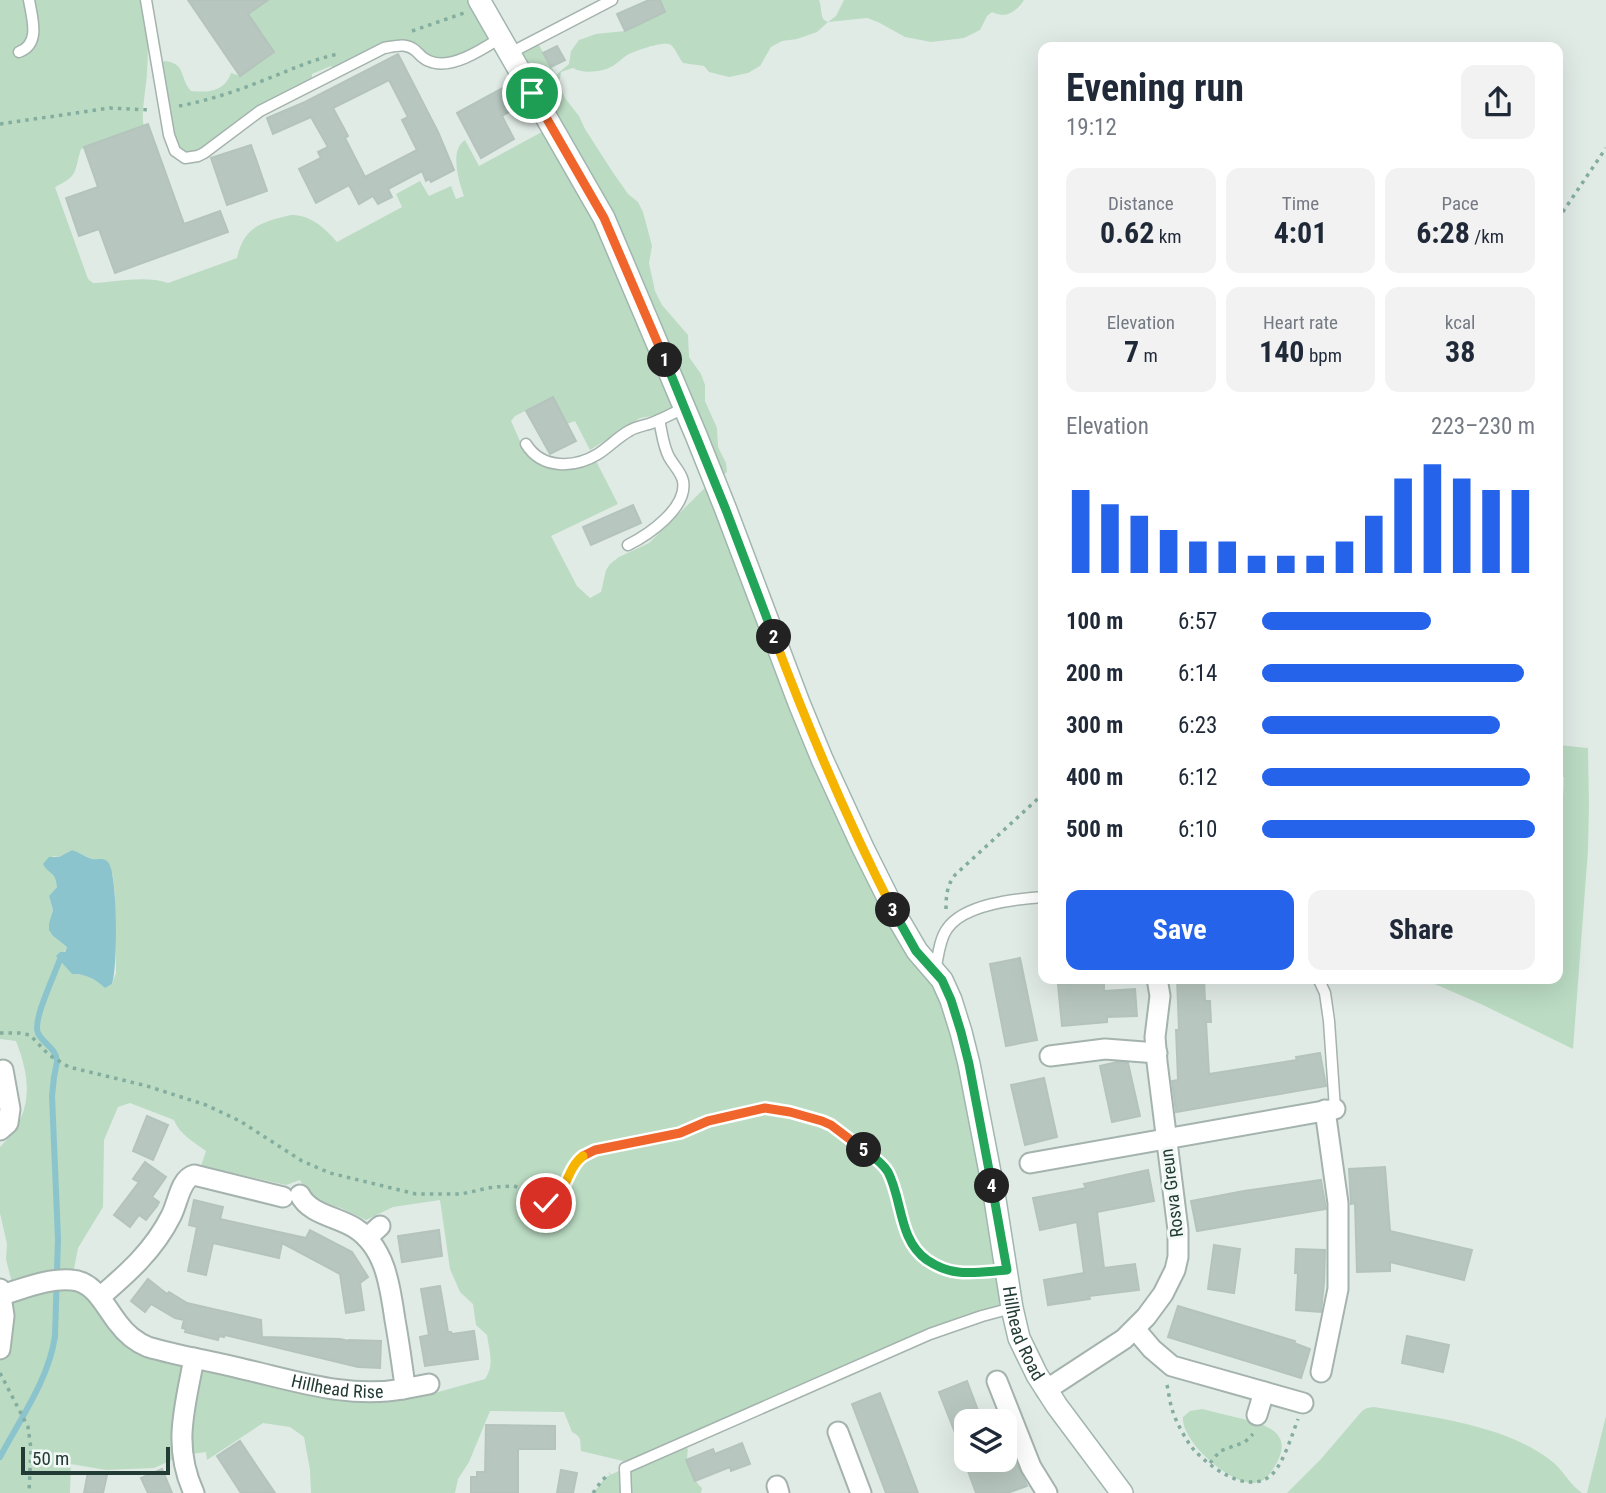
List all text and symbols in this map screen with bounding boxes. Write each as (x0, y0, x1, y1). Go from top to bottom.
pin (502, 63, 562, 123)
button: share (1461, 65, 1535, 139)
text: Evening run (1066, 66, 1244, 110)
icon: arrive (513, 74, 551, 112)
text: 19:12 (1066, 114, 1117, 141)
text: Distance (1108, 192, 1174, 215)
text: Time (1282, 192, 1319, 215)
text: Pace (1442, 192, 1479, 215)
text: 0.62 (1100, 215, 1154, 250)
text: 4:01 (1274, 215, 1327, 250)
text: 6:28 (1416, 215, 1470, 250)
text: km (1154, 225, 1182, 248)
text: /km (1470, 225, 1504, 248)
text: Elevation (1107, 311, 1175, 334)
text: Heart rate (1263, 311, 1338, 334)
text: kcal (1445, 311, 1475, 334)
text: 7 (1124, 334, 1139, 369)
text: 140 (1259, 334, 1305, 369)
text: 38 (1445, 334, 1475, 369)
pin: 1 (648, 342, 682, 378)
text: m (1139, 344, 1158, 367)
text: bpm (1305, 344, 1342, 367)
text: 1 (660, 348, 669, 371)
text: Elevation (1066, 413, 1149, 440)
text: 223–230 m (1431, 413, 1535, 440)
text: 100 m (1066, 608, 1123, 635)
text: 6:57 (1178, 608, 1217, 635)
pin: 2 (756, 620, 792, 654)
text: 2 (769, 625, 778, 648)
text: 200 m (1066, 660, 1123, 687)
text: 6:14 (1178, 660, 1217, 687)
text: 300 m (1066, 712, 1123, 739)
text: 6:23 (1178, 712, 1217, 739)
text: 400 m (1066, 764, 1123, 791)
text: 6:12 (1178, 764, 1217, 791)
text: 500 m (1066, 816, 1123, 843)
text: 6:10 (1178, 816, 1217, 843)
button: Save (1066, 890, 1294, 970)
button: Share (1308, 890, 1535, 970)
pin: 3 (876, 892, 910, 928)
text: 3 (888, 898, 897, 921)
pin: 5 (846, 1132, 882, 1168)
text: 5 (859, 1138, 868, 1161)
street label: Rosva Greun (1156, 1148, 1187, 1238)
pin: 4 (974, 1168, 1010, 1204)
pin (516, 1173, 576, 1233)
text: 4 (987, 1174, 996, 1197)
icon: check (527, 1184, 565, 1222)
street label: Hillhead Road (999, 1285, 1049, 1384)
street label: Hillhead Rise (289, 1370, 384, 1402)
map controls (954, 1409, 1017, 1472)
button: layers (954, 1409, 1017, 1472)
scale bar (21, 1444, 170, 1476)
text: 50 m (32, 1447, 69, 1470)

